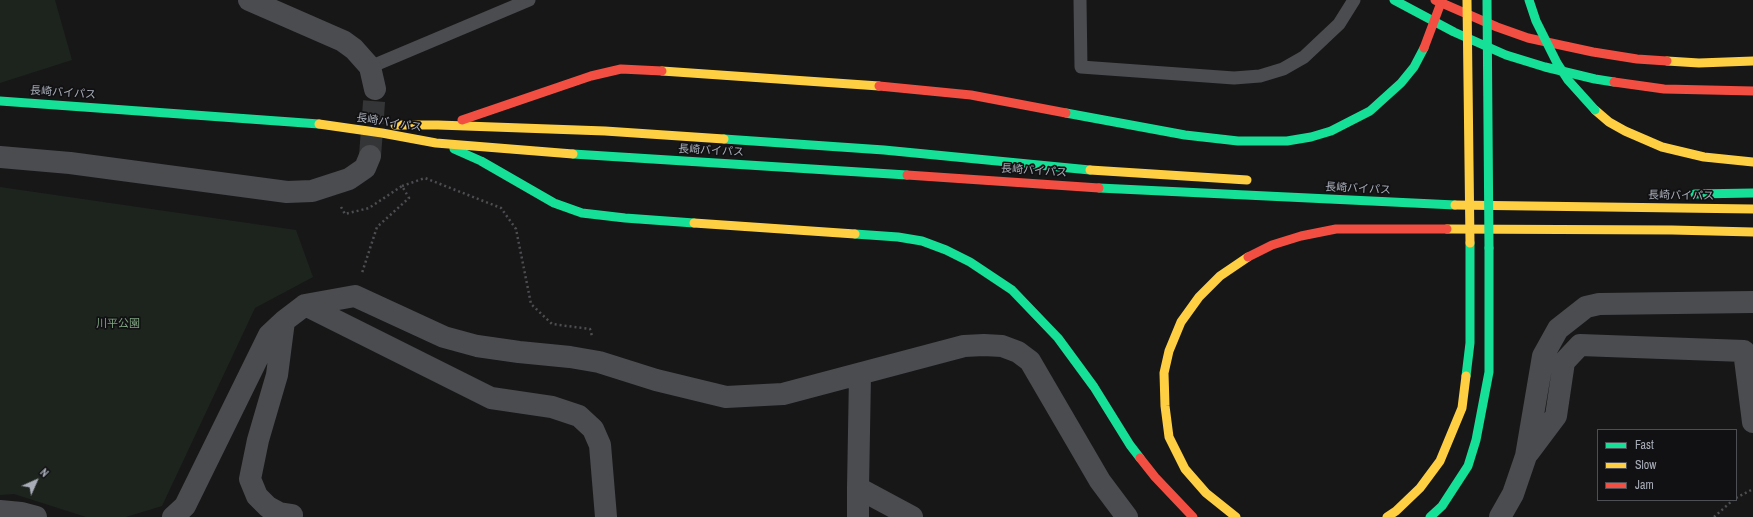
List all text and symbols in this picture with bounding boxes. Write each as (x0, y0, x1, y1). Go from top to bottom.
street label: 長崎バイパス (30, 84, 96, 102)
street label: 長崎バイパス (355, 111, 423, 135)
street label: 長崎バイパス (678, 143, 744, 159)
street label: 長崎バイパス (1001, 162, 1067, 180)
street label: 長崎バイパス (1325, 181, 1391, 197)
street label: 長崎バイパス (1648, 189, 1714, 203)
park label: 川平公園 (96, 317, 140, 331)
legend (1597, 429, 1737, 501)
text: Fast (1635, 437, 1654, 453)
text: Slow (1635, 457, 1656, 473)
north arrow (16, 461, 56, 501)
text: N (37, 465, 52, 480)
text: Jam (1635, 477, 1654, 493)

